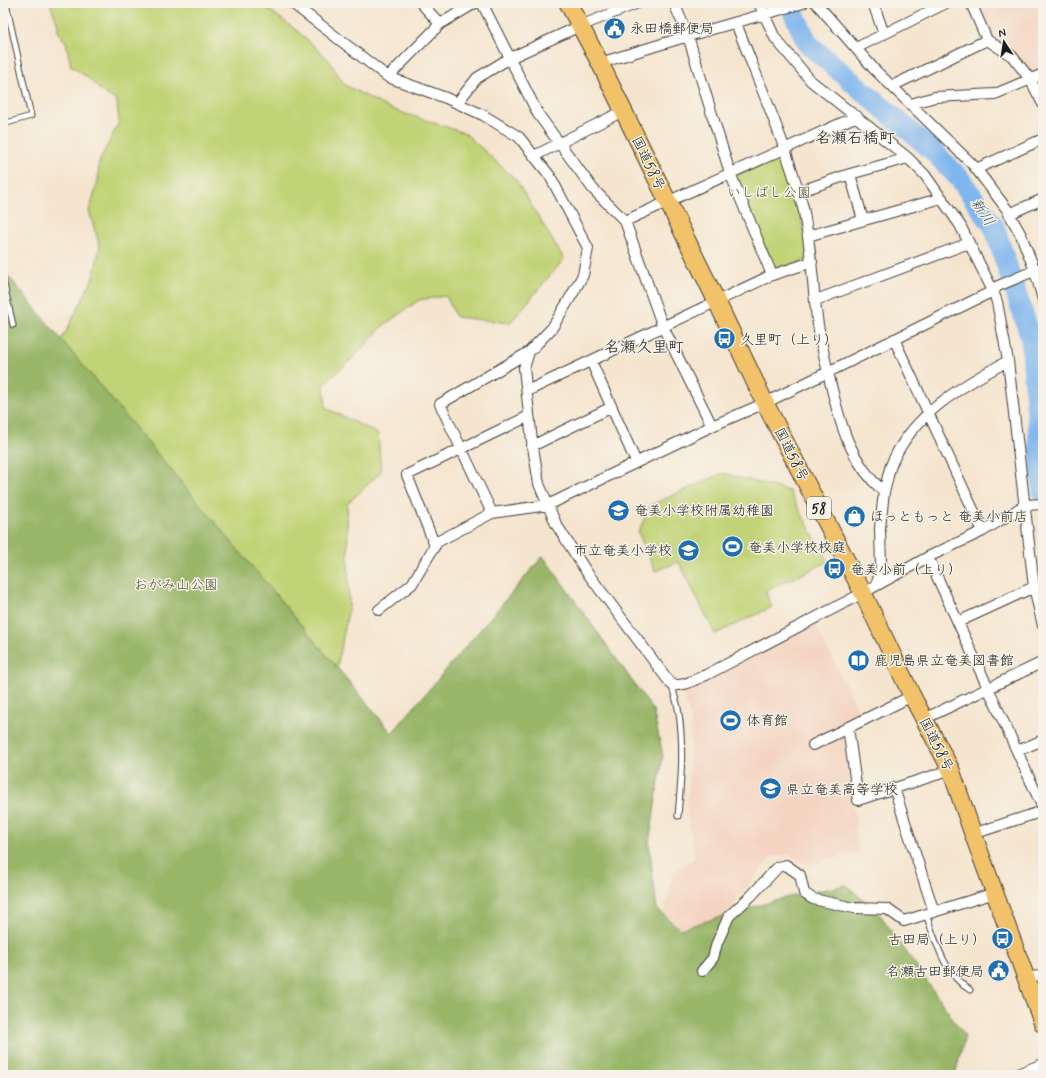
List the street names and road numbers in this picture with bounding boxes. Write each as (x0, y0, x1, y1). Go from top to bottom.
street label: 国道58号 (627, 133, 669, 193)
street label: 国道58号 (770, 424, 812, 484)
road number: 58 (807, 497, 831, 519)
street label: 国道58号 (915, 714, 957, 774)

